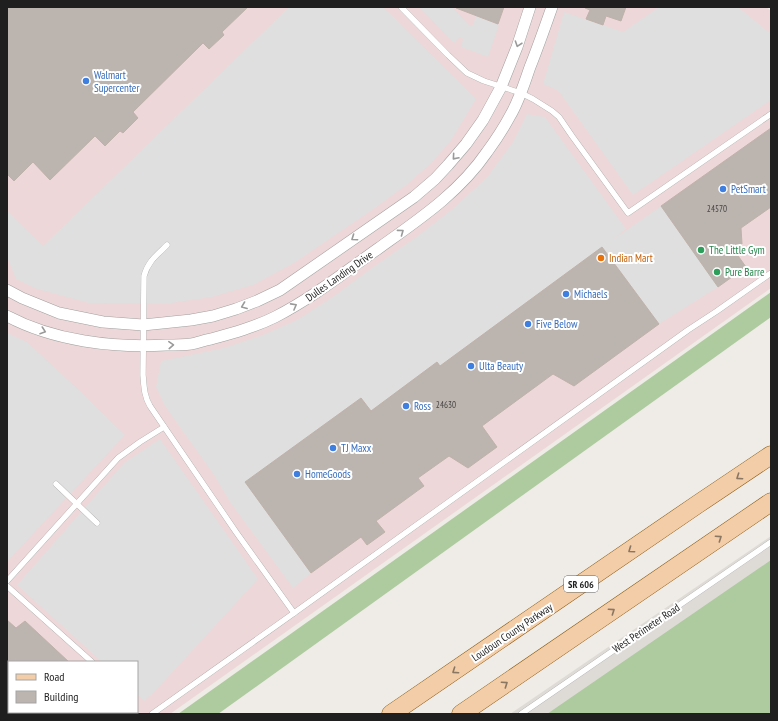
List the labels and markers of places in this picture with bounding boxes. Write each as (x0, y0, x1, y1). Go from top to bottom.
place label: Walmart Supercenter (94, 68, 139, 95)
marker: Walmart Supercenter (81, 76, 91, 86)
place label: PetSmart (731, 182, 766, 196)
marker: PetSmart (718, 184, 728, 194)
place label: The Little Gym (709, 243, 765, 257)
marker: The Little Gym (696, 245, 706, 255)
place label: Indian Mart (609, 251, 653, 265)
marker: Indian Mart (596, 253, 606, 263)
place label: Pure Barre (725, 265, 765, 279)
marker: Pure Barre (712, 267, 722, 277)
place label: Michaels (574, 287, 608, 301)
marker: Michaels (561, 289, 571, 299)
place label: Five Below (536, 317, 578, 331)
marker: Five Below (523, 319, 533, 329)
place label: Ulta Beauty (479, 359, 524, 373)
marker: Ulta Beauty (466, 361, 476, 371)
place label: Ross (414, 399, 431, 413)
marker: Ross (401, 401, 411, 411)
place label: TJ Maxx (341, 441, 372, 455)
marker: TJ Maxx (328, 443, 338, 453)
place label: HomeGoods (305, 467, 351, 481)
marker: HomeGoods (292, 469, 302, 479)

